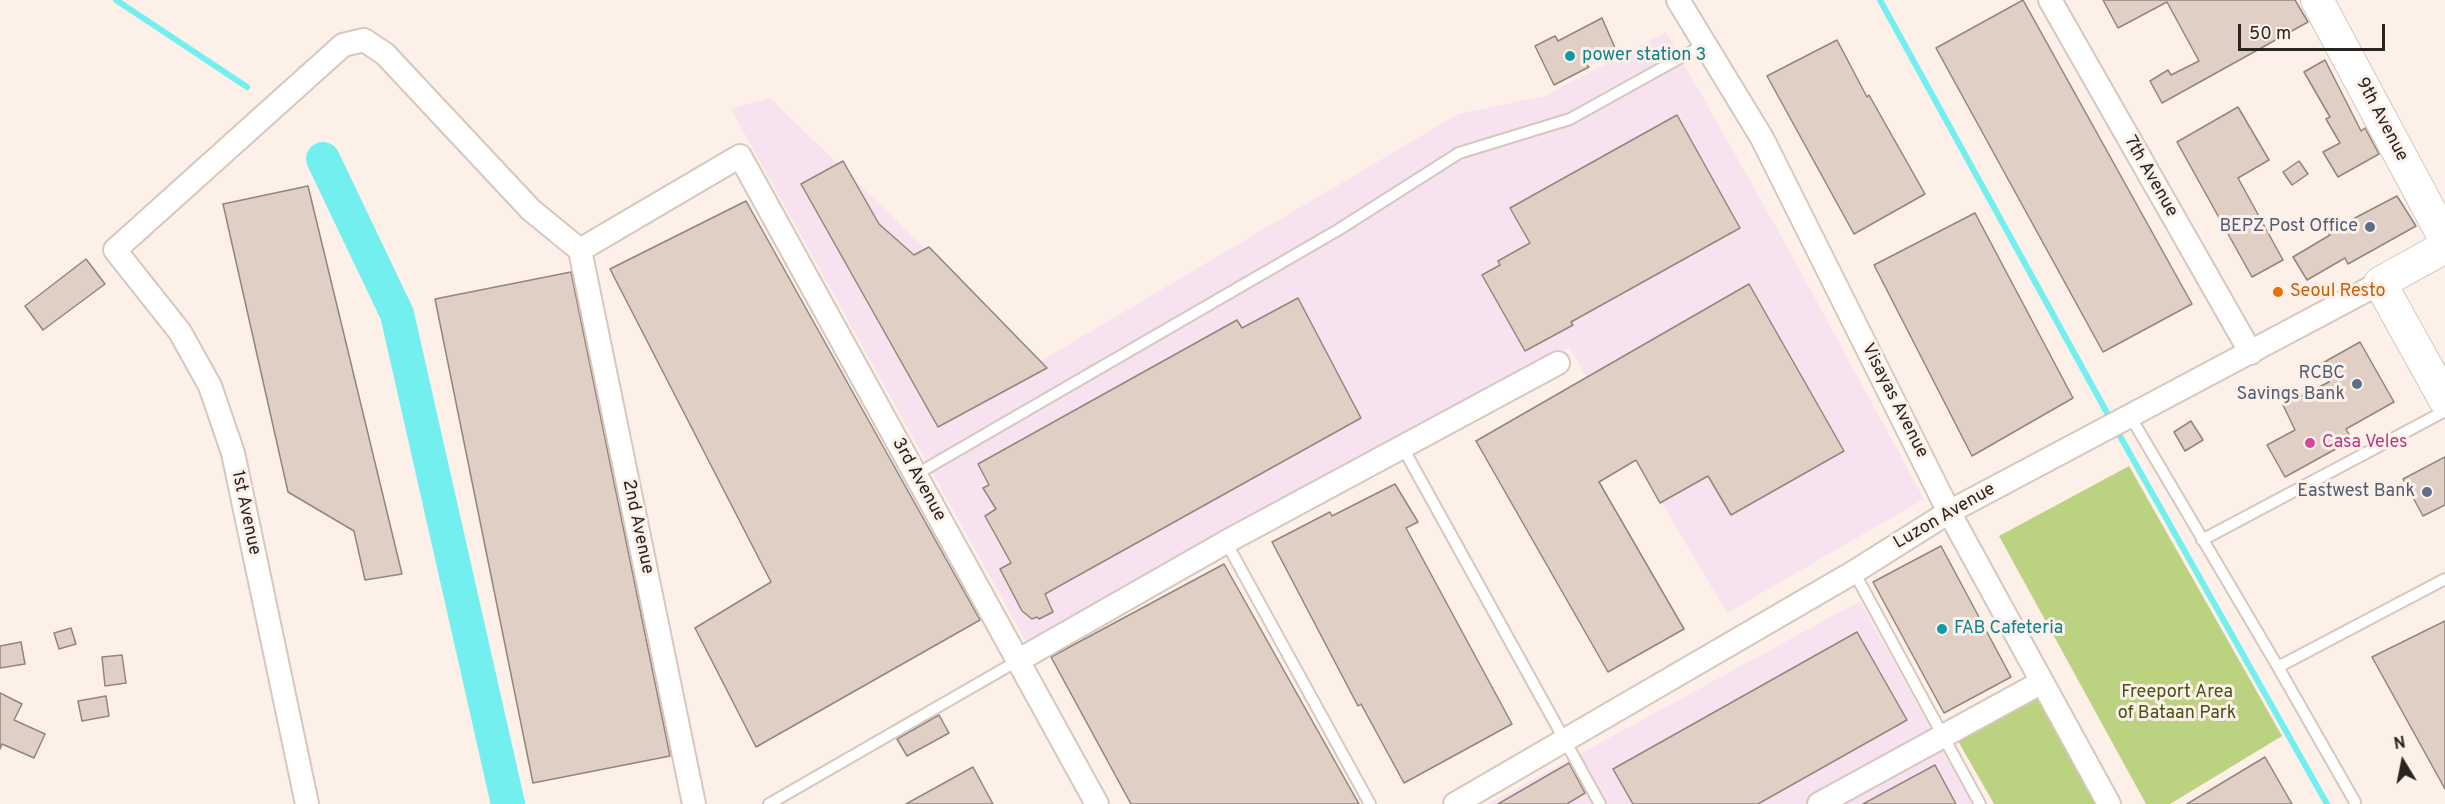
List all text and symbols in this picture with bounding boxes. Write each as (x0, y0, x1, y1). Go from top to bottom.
scale bar (2241, 12, 2388, 50)
text: 50 m (2249, 23, 2291, 46)
place label: power station 3 (1582, 45, 1706, 67)
marker: power station 3 (1563, 49, 1577, 63)
street label: 9th Avenue (2350, 74, 2412, 166)
street label: 7th Avenue (2118, 133, 2182, 221)
place label: BEPZ Post Office (2219, 216, 2358, 238)
marker: BEPZ Post Office (2363, 220, 2377, 234)
place label: Seoul Resto (2290, 281, 2386, 303)
marker: Seoul Resto (2271, 285, 2285, 299)
street label: Visayas Avenue (1856, 340, 1932, 462)
place label: RCBC Savings Bank (2236, 363, 2345, 406)
marker: RCBC Savings Bank (2350, 377, 2364, 391)
place label: Casa Veles (2322, 432, 2407, 454)
street label: 3rd Avenue (886, 435, 950, 525)
marker: Casa Veles (2303, 436, 2317, 450)
street label: 1st Avenue (226, 469, 264, 557)
street label: 2nd Avenue (616, 478, 658, 576)
street label: Luzon Avenue (1890, 479, 2000, 555)
place label: Eastwest Bank (2297, 481, 2415, 503)
marker: Eastwest Bank (2420, 485, 2434, 499)
place label: FAB Cafeteria (1954, 618, 2063, 640)
marker: FAB Cafeteria (1935, 622, 1949, 636)
park label: Freeport Area of Bataan Park (2118, 682, 2236, 724)
north arrow (2373, 732, 2433, 792)
text: N (2392, 733, 2407, 755)

